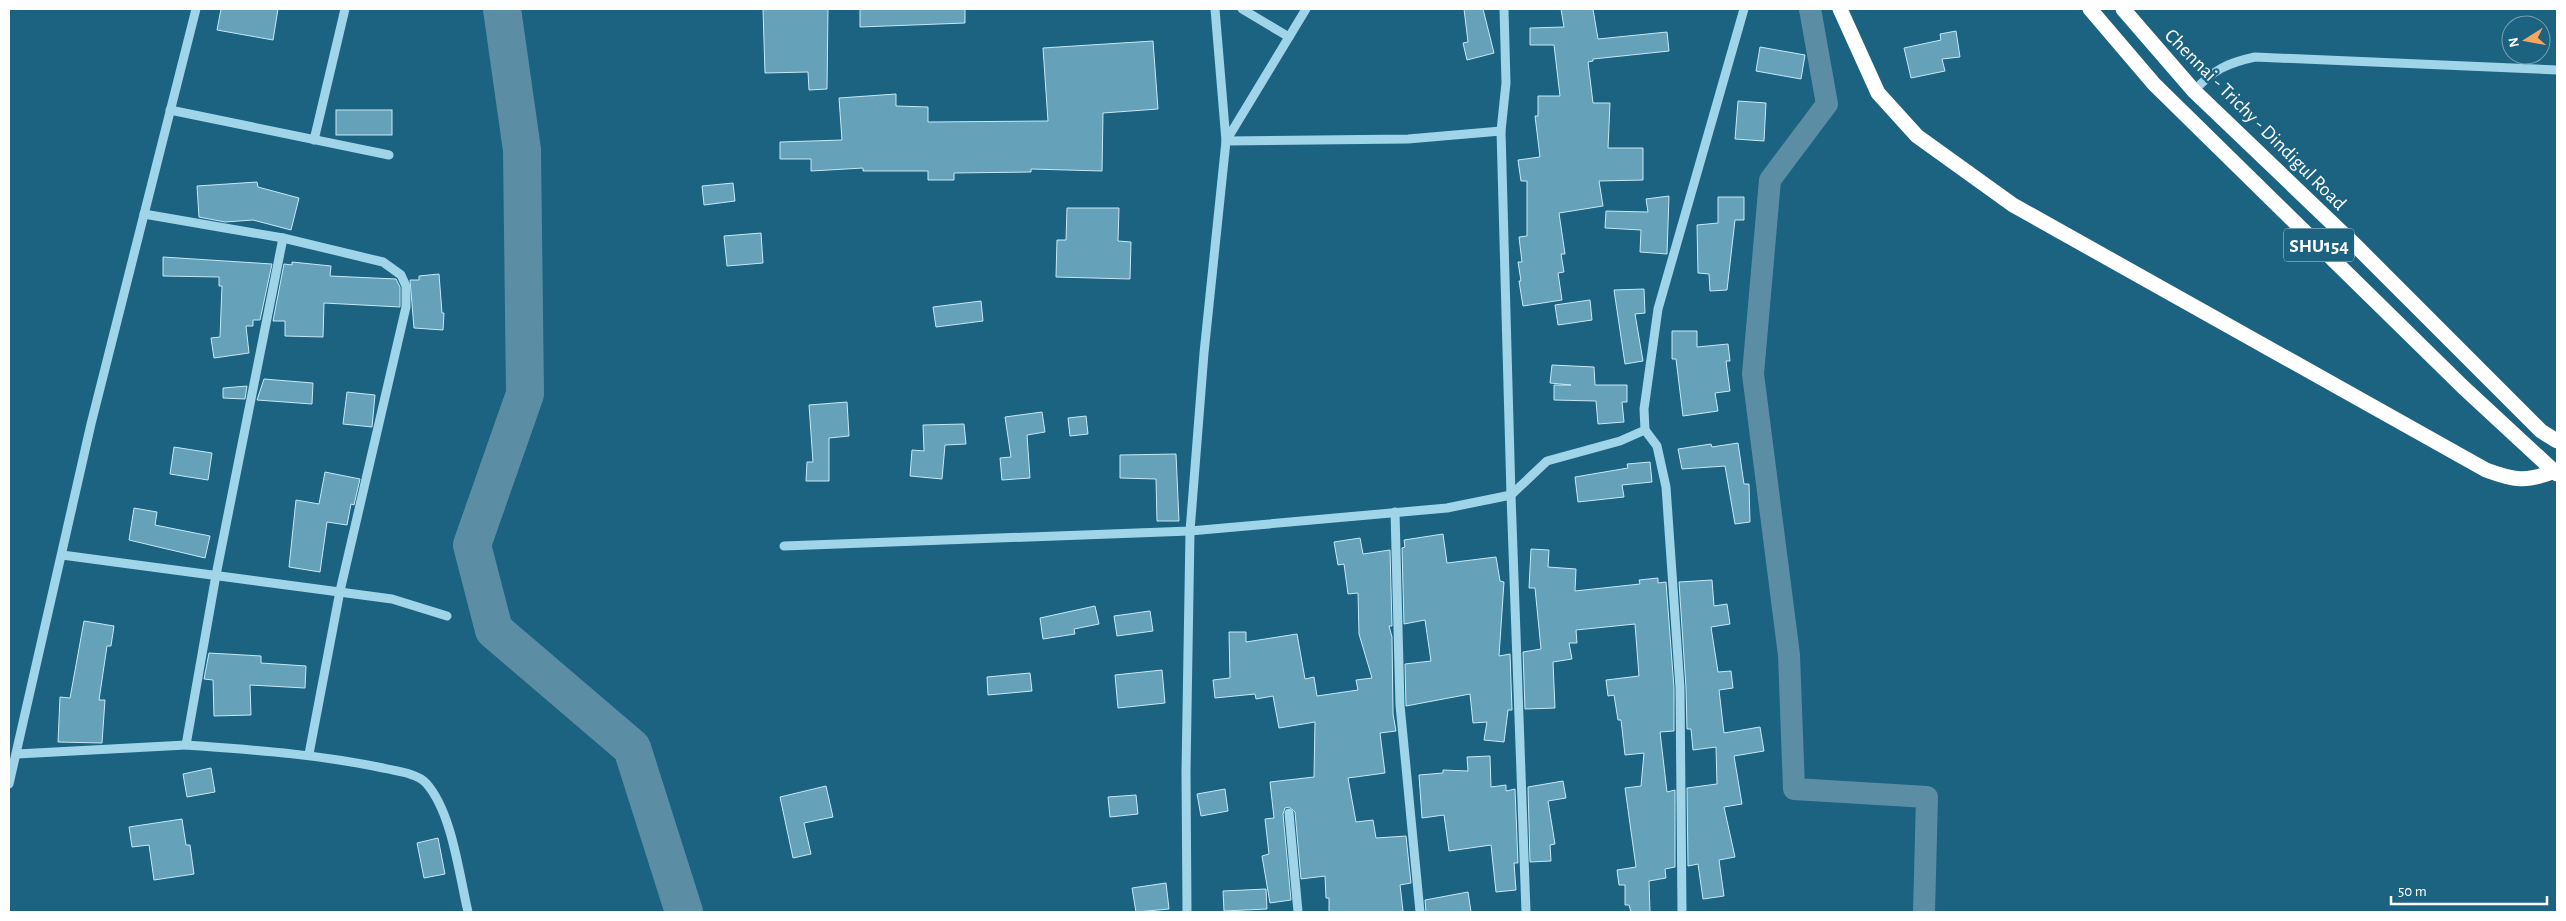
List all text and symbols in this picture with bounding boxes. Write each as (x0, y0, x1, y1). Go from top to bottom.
north arrow (2501, 15, 2551, 65)
street label: Chennai - Trichy - Dindigul Road (2161, 25, 2350, 214)
text: N (2506, 36, 2522, 48)
road number: SHU154 (2284, 228, 2354, 262)
scale bar (2391, 874, 2547, 906)
text: 50 m (2398, 884, 2427, 899)

